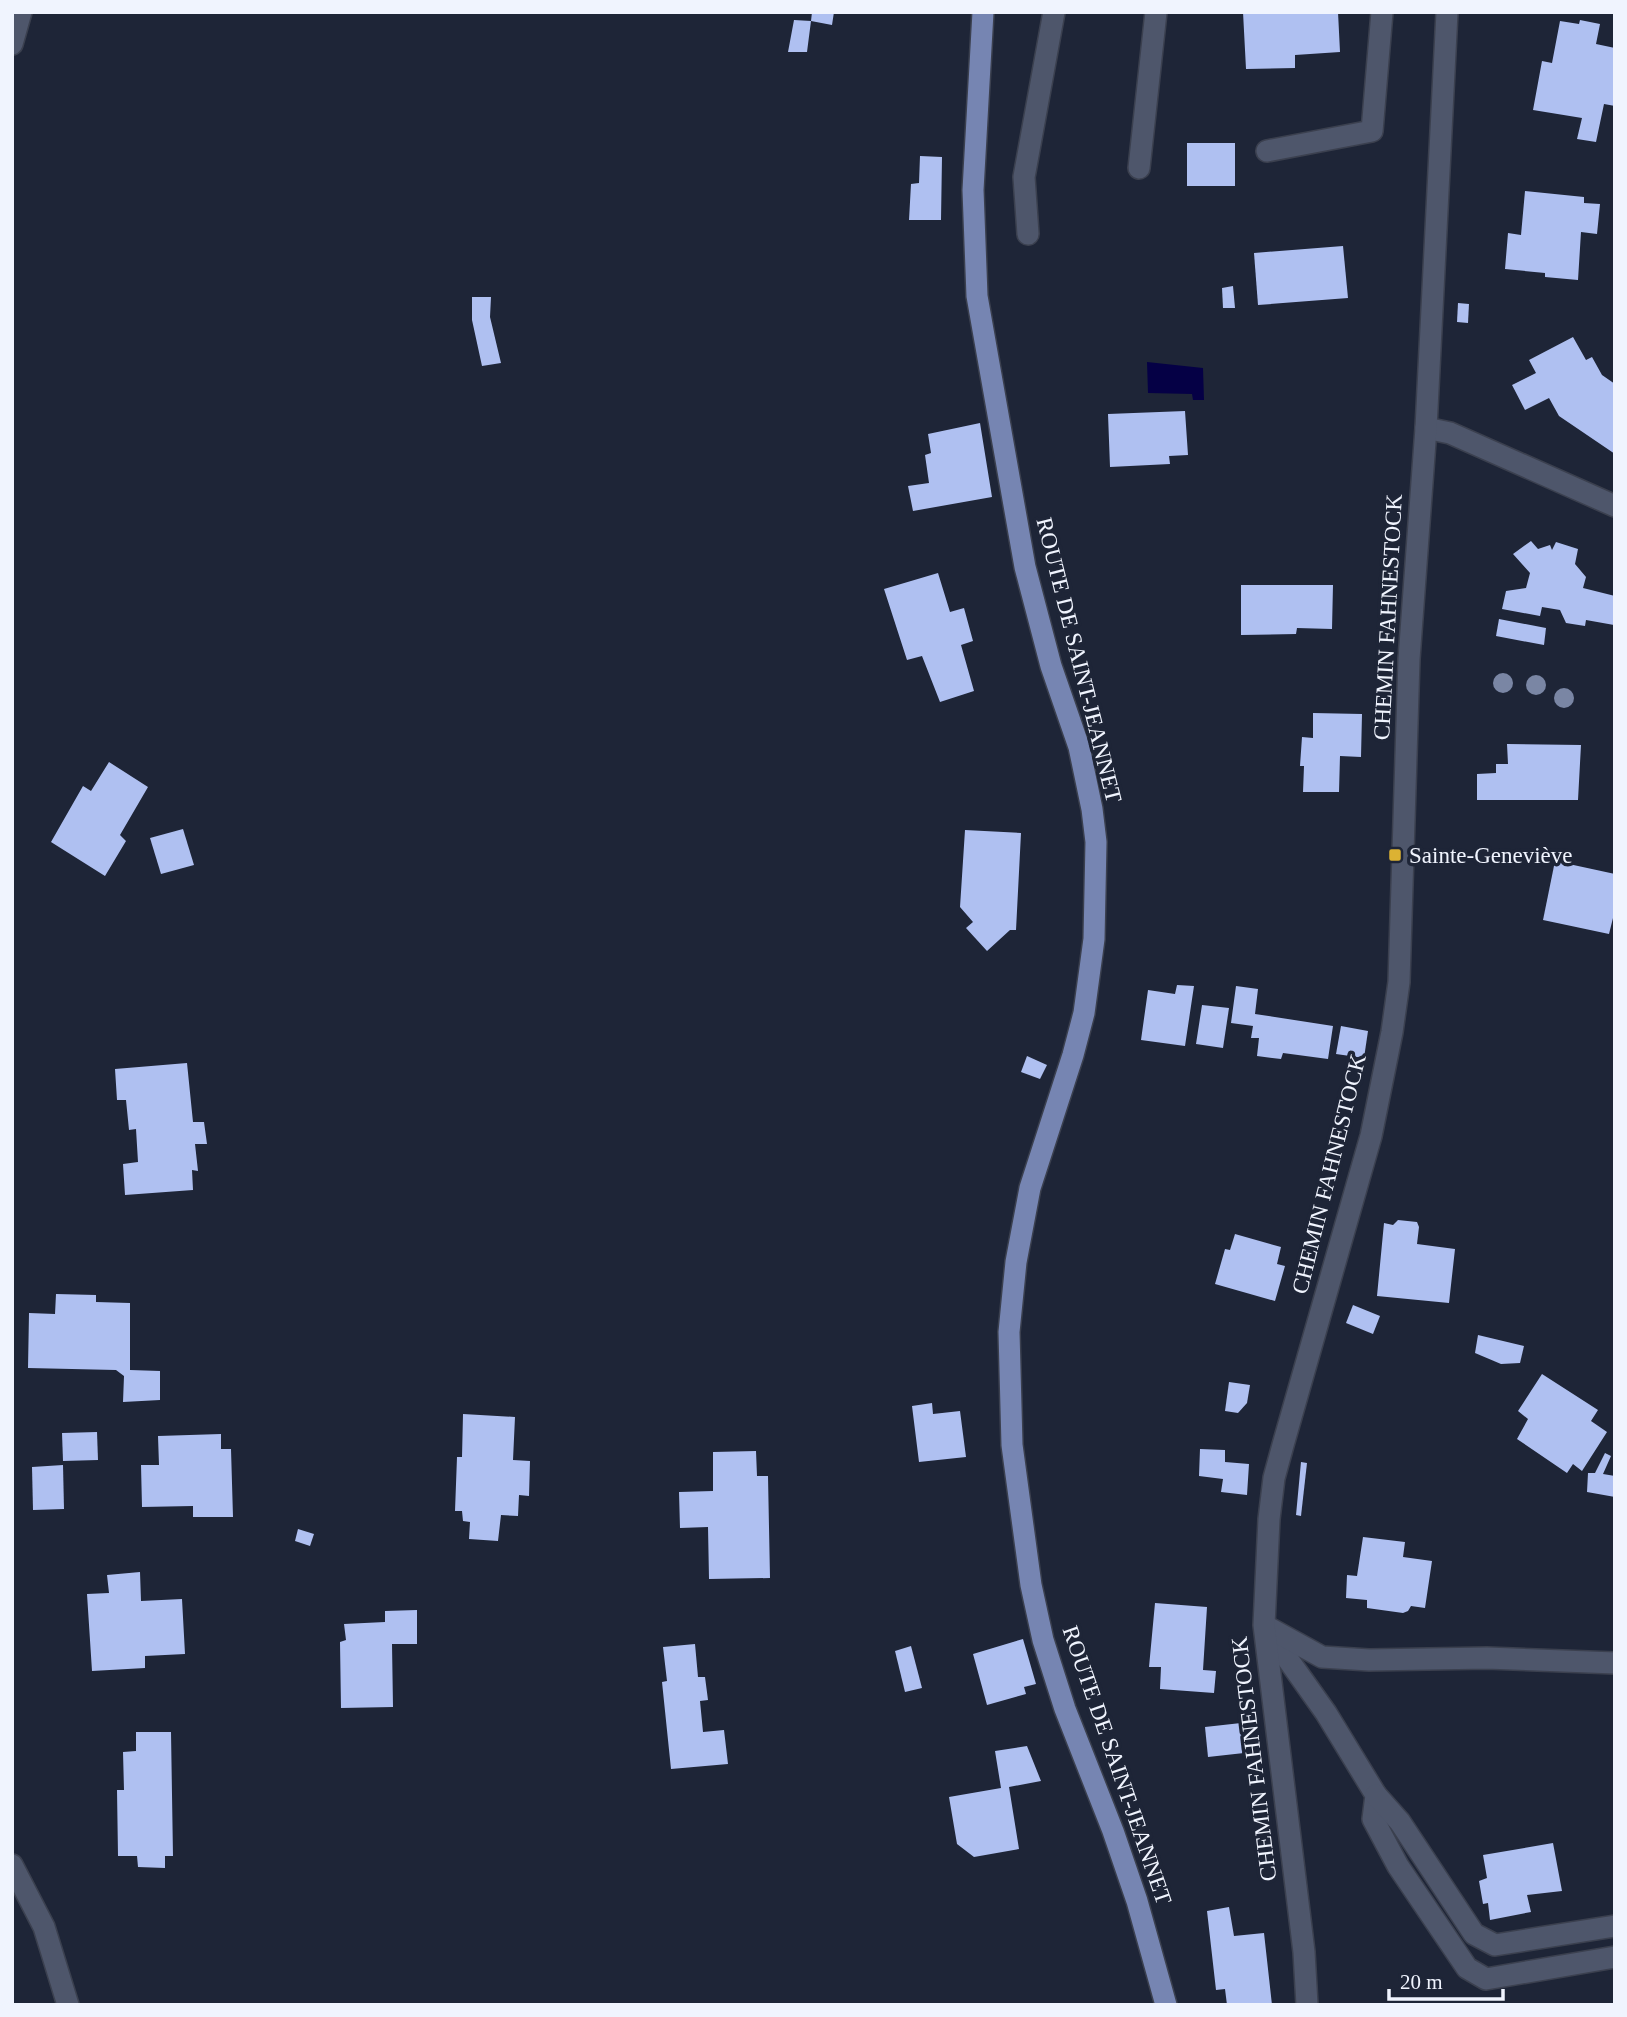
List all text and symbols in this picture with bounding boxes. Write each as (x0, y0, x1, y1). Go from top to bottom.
street label: CHEMIN FAHNESTOCK (1369, 493, 1407, 741)
street label: ROUTE DE SAINT-JEANNET (1031, 515, 1127, 805)
place label: Sainte-Geneviève (1409, 843, 1572, 868)
marker: Sainte-Geneviève (1387, 847, 1403, 863)
street label: CHEMIN FAHNESTOCK (1287, 1051, 1371, 1297)
street label: ROUTE DE SAINT-JEANNET (1057, 1622, 1177, 1908)
street label: CHEMIN FAHNESTOCK (1227, 1635, 1281, 1883)
scale bar (1389, 1958, 1503, 2002)
text: 20 m (1400, 1970, 1443, 1994)

